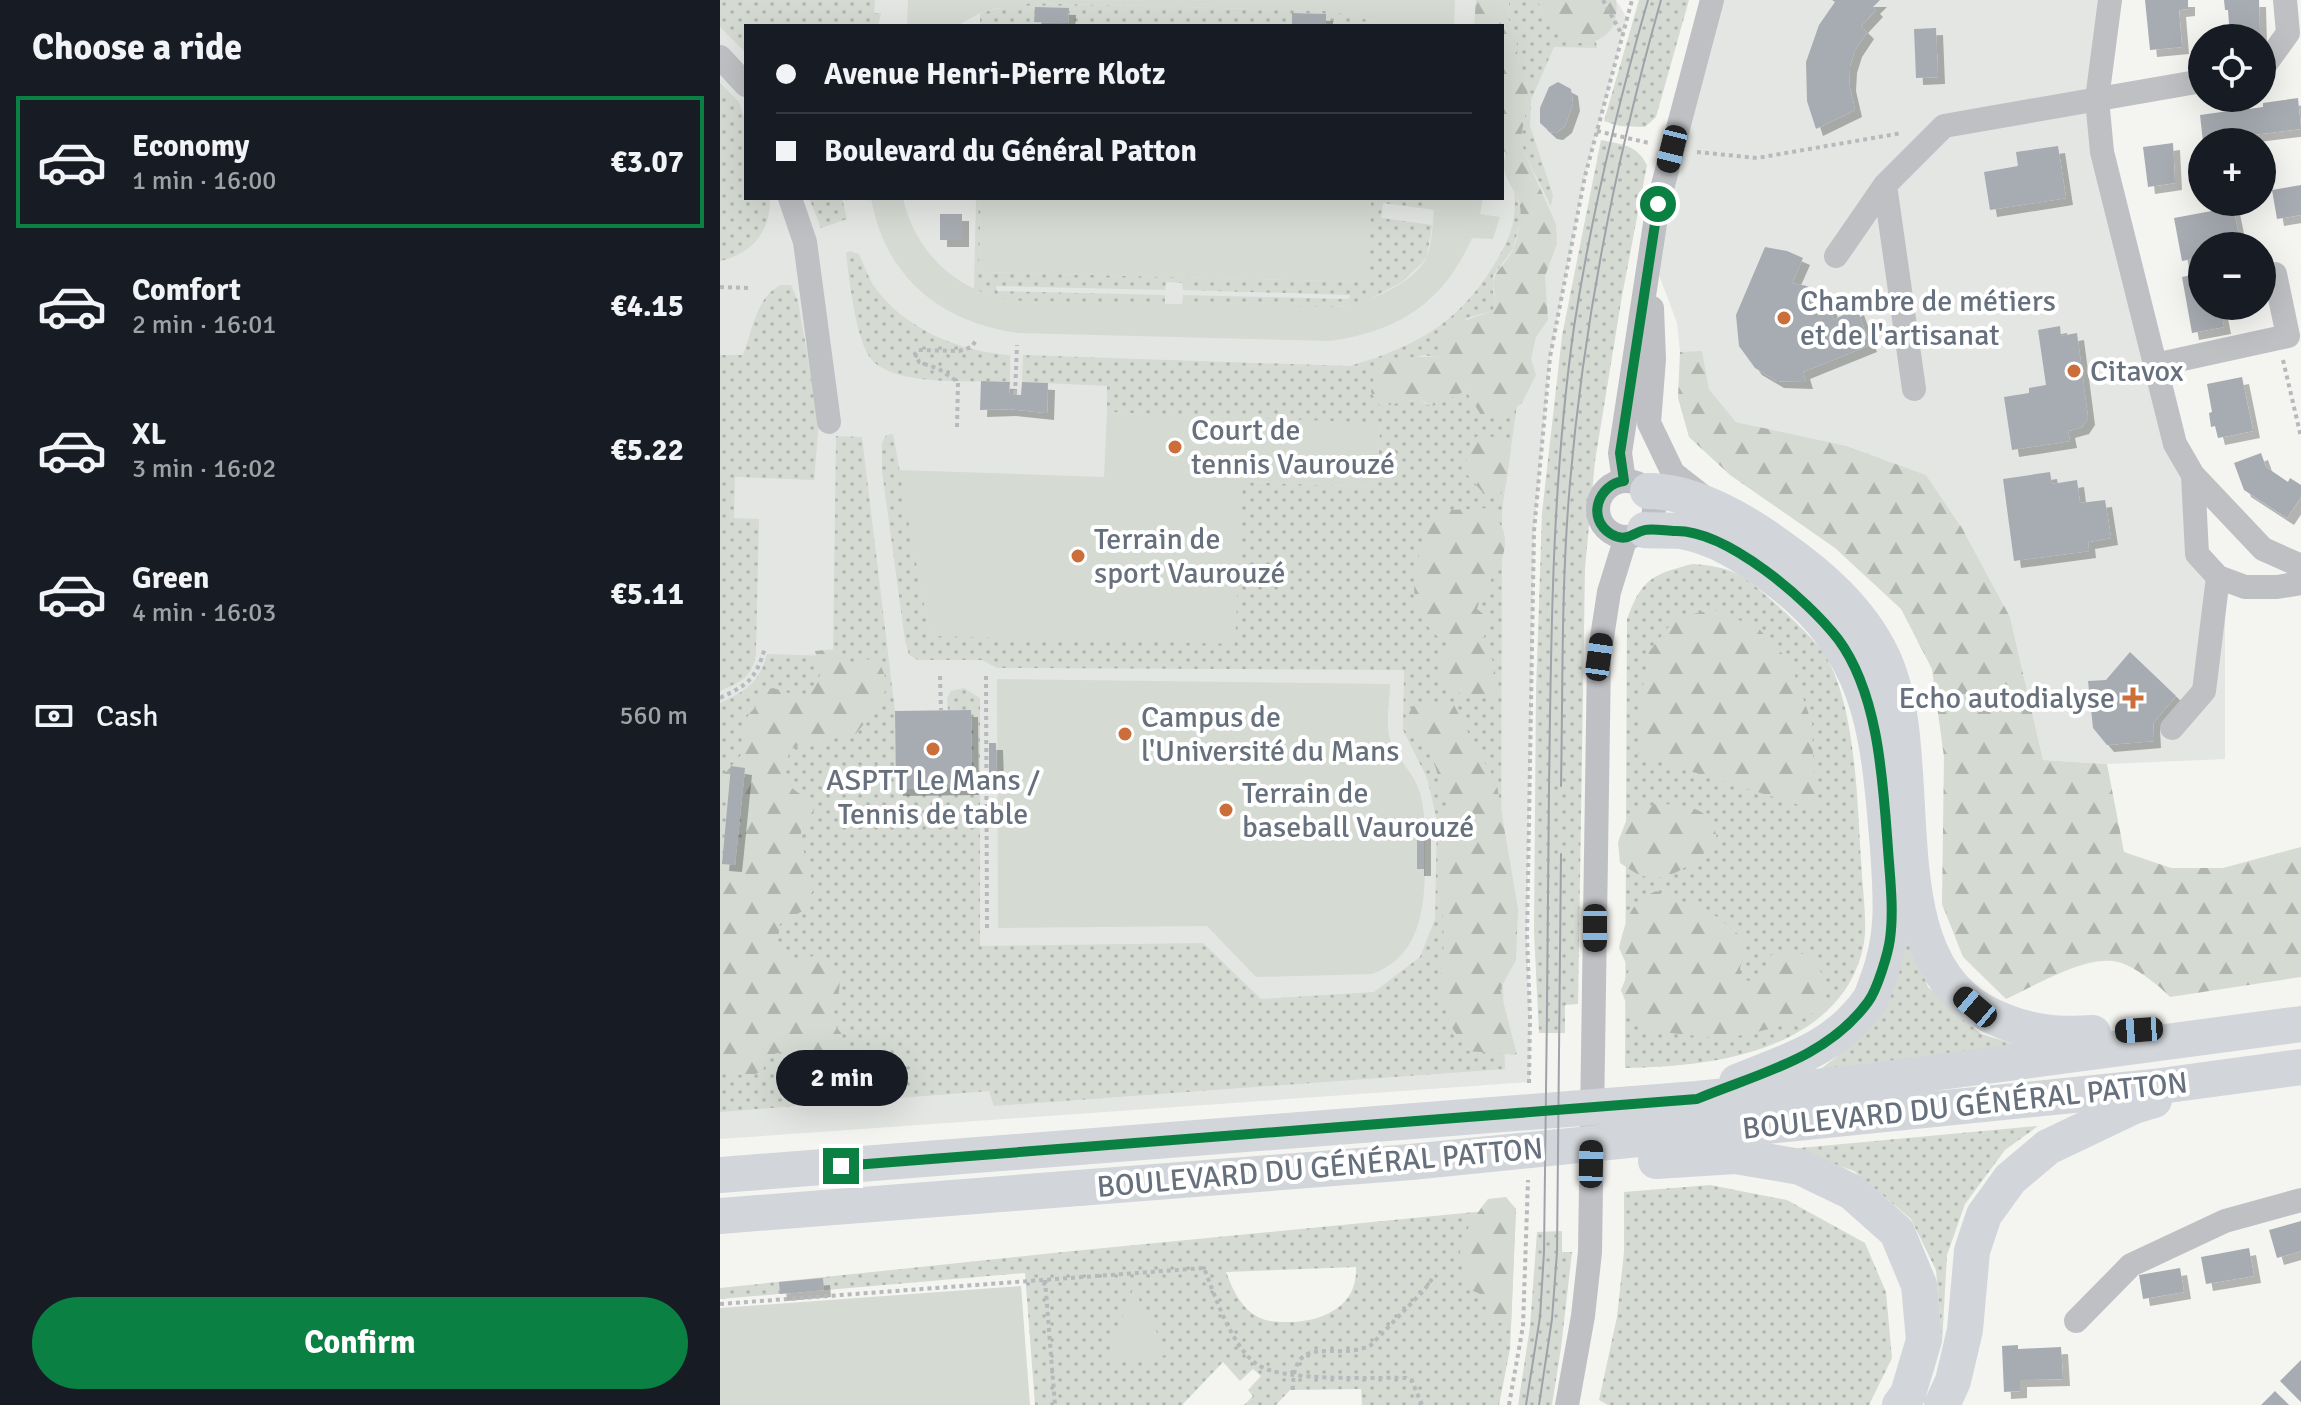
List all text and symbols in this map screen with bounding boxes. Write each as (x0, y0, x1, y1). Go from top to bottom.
map controls (2188, 24, 2276, 320)
button: locate (2188, 24, 2276, 112)
text: Choose a ride (32, 25, 242, 70)
text: Avenue Henri-Pierre Klotz (824, 56, 1165, 93)
car (1655, 123, 1689, 175)
icon: car (36, 126, 108, 198)
text: Economy (132, 128, 249, 165)
button: + (2188, 128, 2276, 216)
text: Boulevard du Général Patton (824, 133, 1197, 170)
text: €3.07 (611, 144, 684, 181)
text: 1 min · 16:00 (132, 165, 276, 197)
route start (1640, 186, 1676, 222)
button: − (2188, 232, 2276, 320)
icon: car (36, 270, 108, 342)
text: Comfort (132, 272, 241, 309)
place label: Chambre de métiers et de l'artisanat (1800, 283, 2056, 354)
text: €4.15 (611, 288, 684, 325)
text: 2 min · 16:01 (132, 309, 276, 341)
marker: Chambre de métiers et de l'artisanat (1775, 309, 1793, 327)
place label: Citavox (2090, 353, 2184, 390)
marker: Citavox (2065, 362, 2083, 380)
place label: Court de tennis Vaurouzé (1191, 412, 1395, 483)
icon: car (36, 414, 108, 486)
text: XL (132, 416, 166, 453)
text: €5.22 (611, 432, 684, 469)
marker: Court de tennis Vaurouzé (1166, 438, 1184, 456)
text: 3 min · 16:02 (132, 453, 276, 485)
place label: Terrain de sport Vaurouzé (1094, 521, 1286, 592)
marker: Terrain de sport Vaurouzé (1069, 547, 1087, 565)
icon: car (36, 558, 108, 630)
text: Green (132, 560, 209, 597)
text: €5.11 (611, 576, 684, 613)
text: 4 min · 16:03 (132, 597, 276, 629)
car (1584, 632, 1614, 682)
place label: Echo autodialyse (1898, 680, 2115, 717)
marker: Echo autodialyse (2122, 687, 2144, 709)
icon: cash (32, 694, 76, 738)
text: Cash (96, 698, 159, 735)
place label: Campus de l'Université du Mans (1141, 699, 1400, 770)
text: 560 m (619, 700, 688, 732)
marker: Campus de l'Université du Mans (1116, 725, 1134, 743)
marker: ASPTT Le Mans / Tennis de table (924, 740, 942, 758)
place label: ASPTT Le Mans / Tennis de table (826, 762, 1040, 833)
place label: Terrain de baseball Vaurouzé (1242, 775, 1474, 846)
marker: Terrain de baseball Vaurouzé (1217, 801, 1235, 819)
car (1583, 904, 1607, 952)
car (1949, 982, 2001, 1032)
car (2114, 1016, 2164, 1044)
callout: 2 min (775, 1050, 907, 1106)
text: 2 min (811, 1062, 873, 1094)
street label: BOULEVARD DU GÉNÉRAL PATTON (1740, 1064, 2190, 1148)
street label: BOULEVARD DU GÉNÉRAL PATTON (1095, 1130, 1545, 1206)
car (1579, 1140, 1603, 1188)
route end (823, 1148, 859, 1184)
button: Confirm (32, 1297, 688, 1389)

